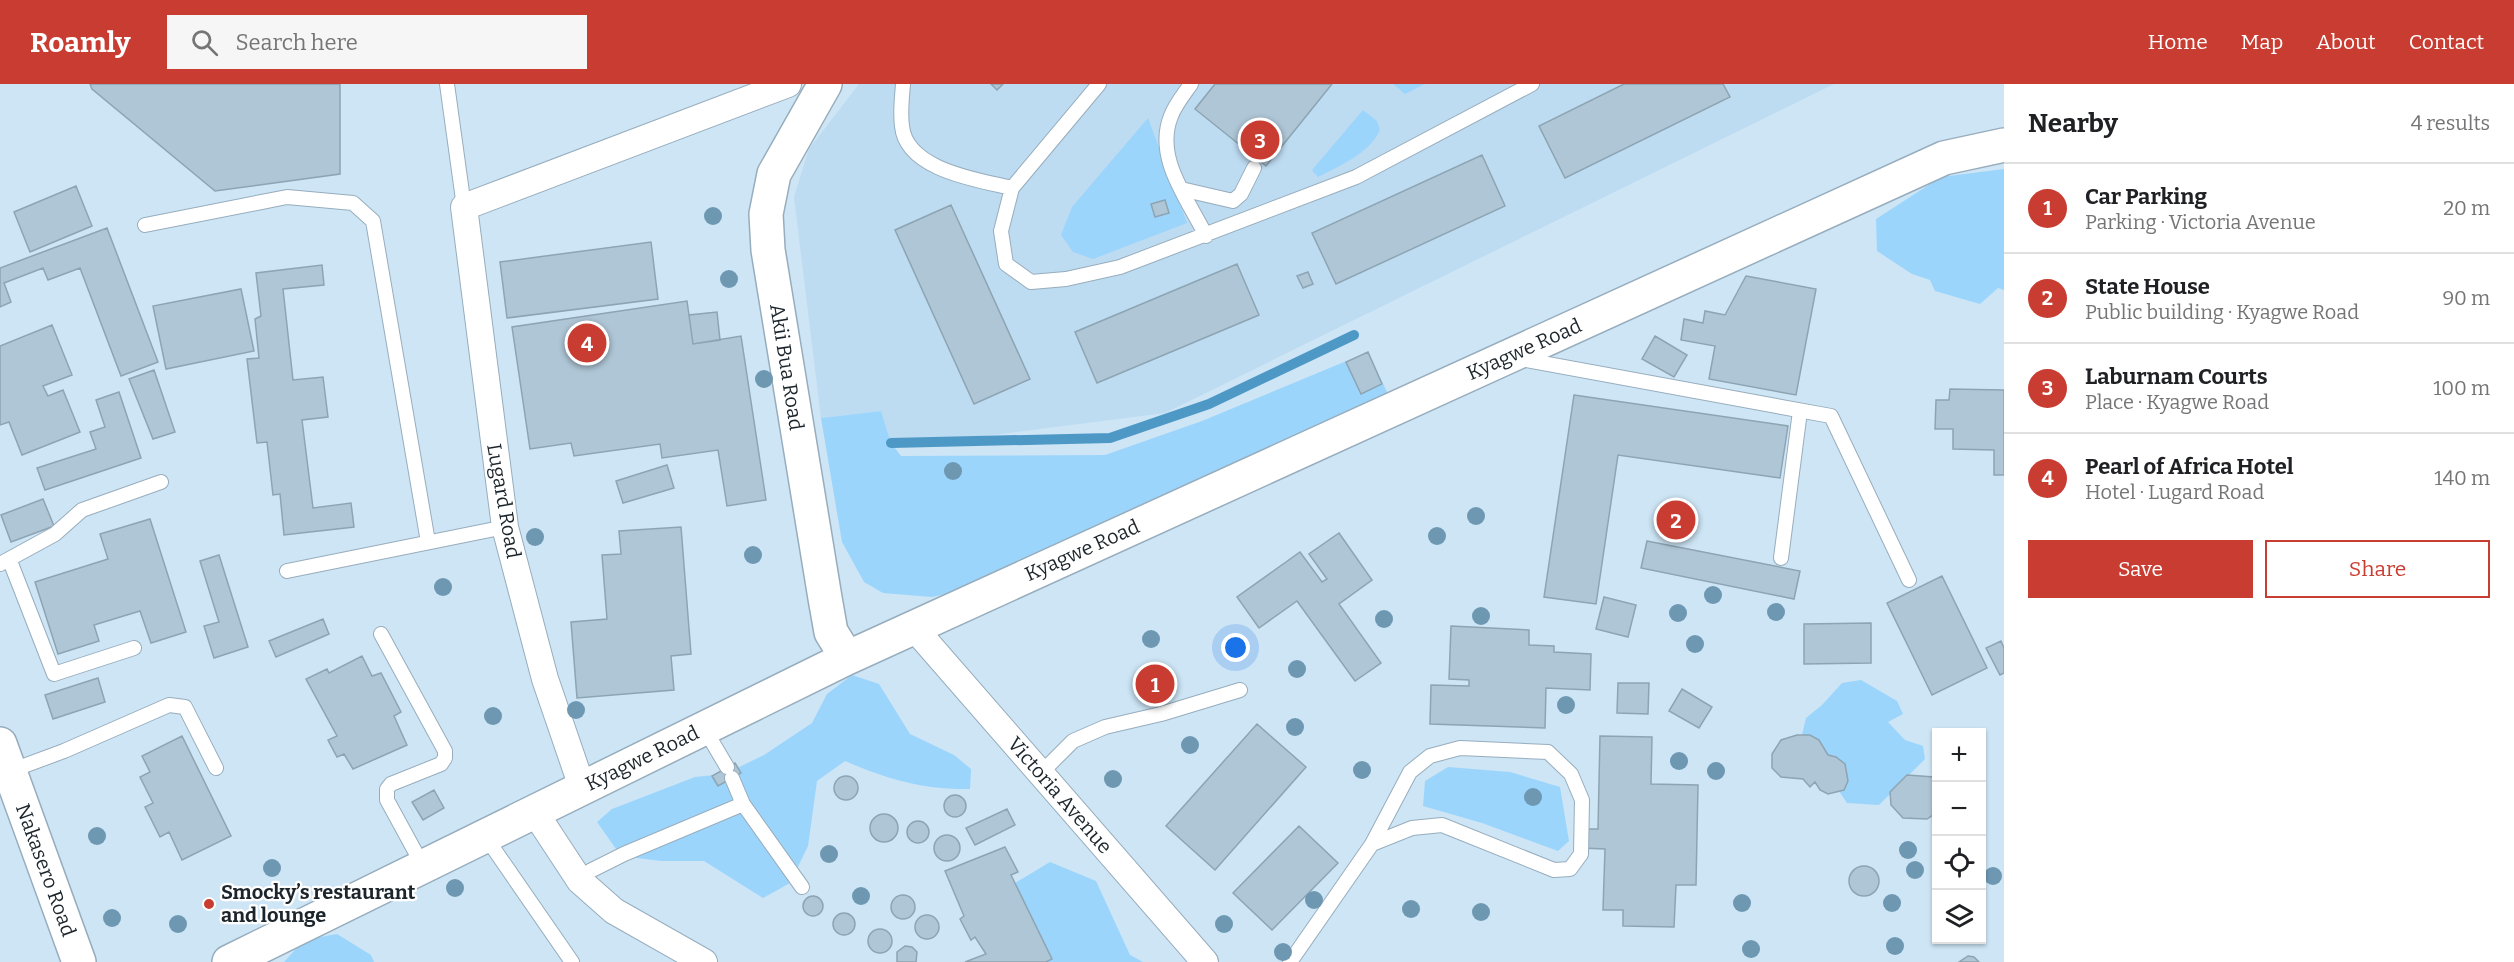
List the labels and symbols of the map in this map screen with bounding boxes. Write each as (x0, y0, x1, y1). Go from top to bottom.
pin: 3 (1240, 118, 1280, 162)
street label: Akii Bua Road (765, 302, 809, 432)
street label: Kyagwe Road (1463, 313, 1585, 385)
pin: 4 (568, 320, 606, 366)
street label: Lugard Road (482, 442, 526, 560)
pin: 2 (1656, 498, 1696, 542)
street label: Kyagwe Road (1021, 514, 1143, 586)
your location (1221, 633, 1250, 662)
pin: 1 (1136, 662, 1174, 706)
street label: Kyagwe Road (581, 720, 703, 796)
street label: Victoria Avenue (1003, 732, 1117, 858)
street label: Nakasero Road (11, 800, 81, 940)
place label: Smocky’s restaurant and lounge (221, 880, 416, 927)
marker: Smocky’s restaurant and lounge (202, 897, 216, 911)

